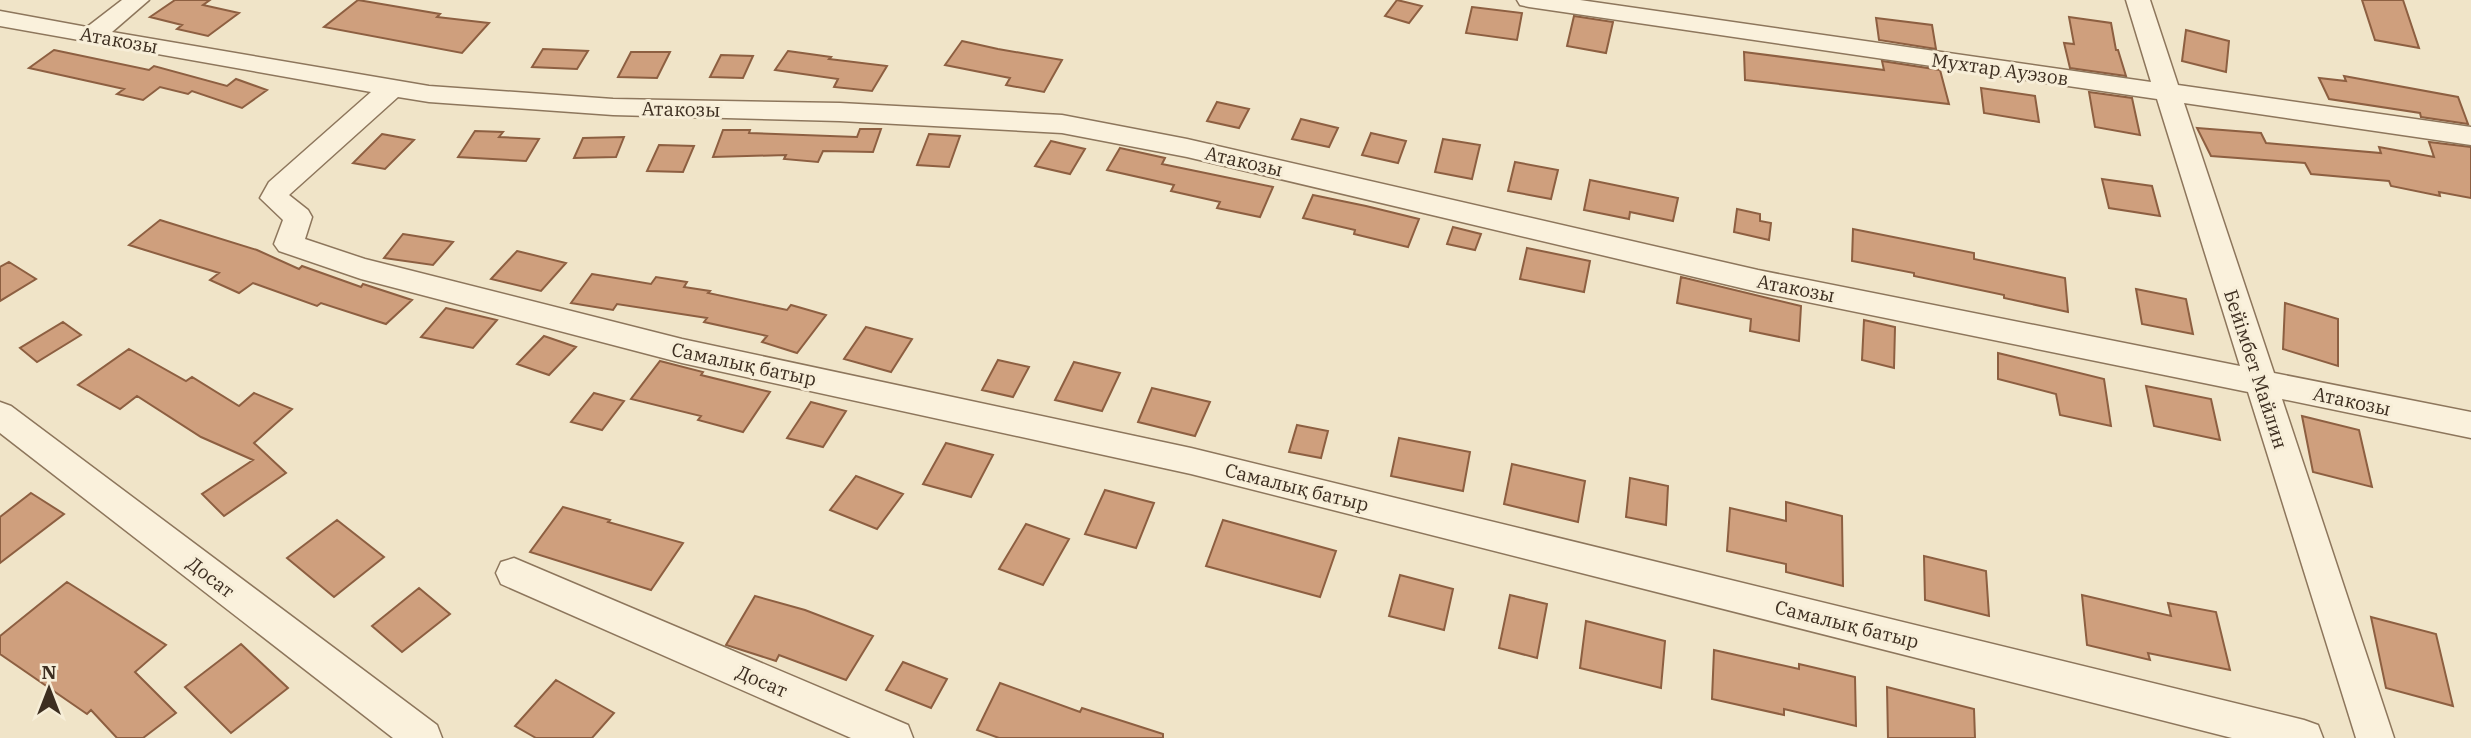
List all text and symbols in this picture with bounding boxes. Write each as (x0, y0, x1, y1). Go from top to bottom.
street label: Атакозы (78, 21, 160, 59)
street label: Мухтар Ауэзов (1930, 48, 2070, 90)
street label: Атакозы (641, 96, 721, 122)
street label: Атакозы (1203, 140, 1285, 182)
street label: Атакозы (1755, 269, 1837, 307)
street label: Бейімбет Майлин (2219, 286, 2293, 452)
street label: Самалық батыр (669, 337, 819, 391)
street label: Атакозы (2311, 381, 2393, 421)
street label: Самалық батыр (1223, 458, 1371, 516)
street label: Досат (183, 551, 240, 603)
street label: Самалық батыр (1773, 595, 1921, 653)
north arrow (14, 654, 84, 724)
text: N (41, 660, 57, 684)
street label: Досат (733, 660, 791, 703)

